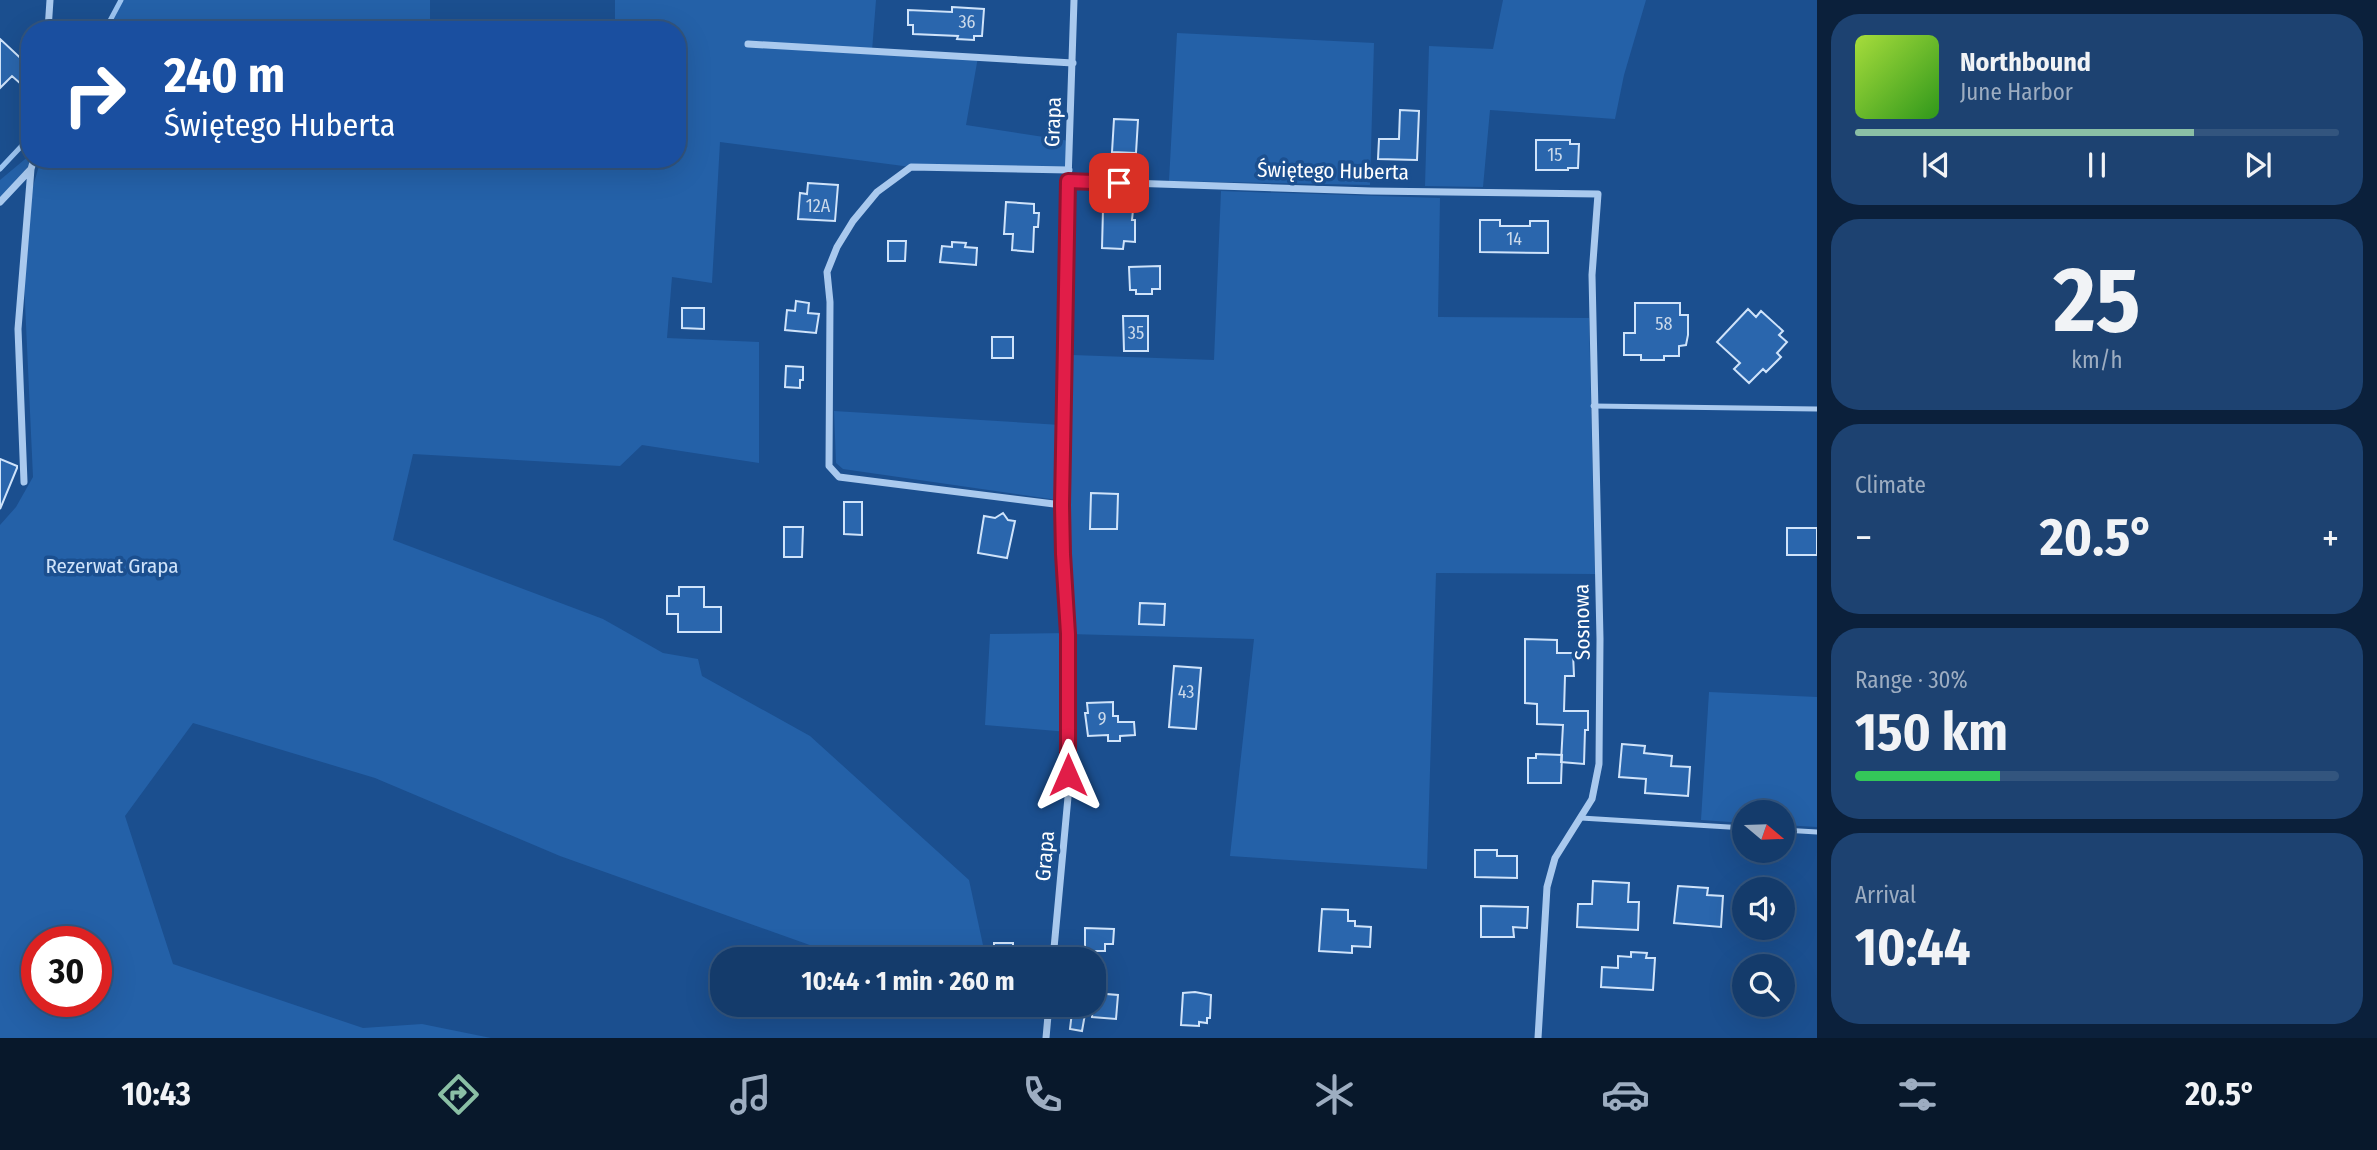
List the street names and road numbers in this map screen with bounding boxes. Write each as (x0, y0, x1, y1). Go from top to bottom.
street label: Grapa (1039, 96, 1067, 148)
street label: Świętego Huberta (1257, 157, 1409, 185)
street label: Sosnowa (1568, 584, 1596, 660)
street label: Grapa (1030, 830, 1060, 882)

